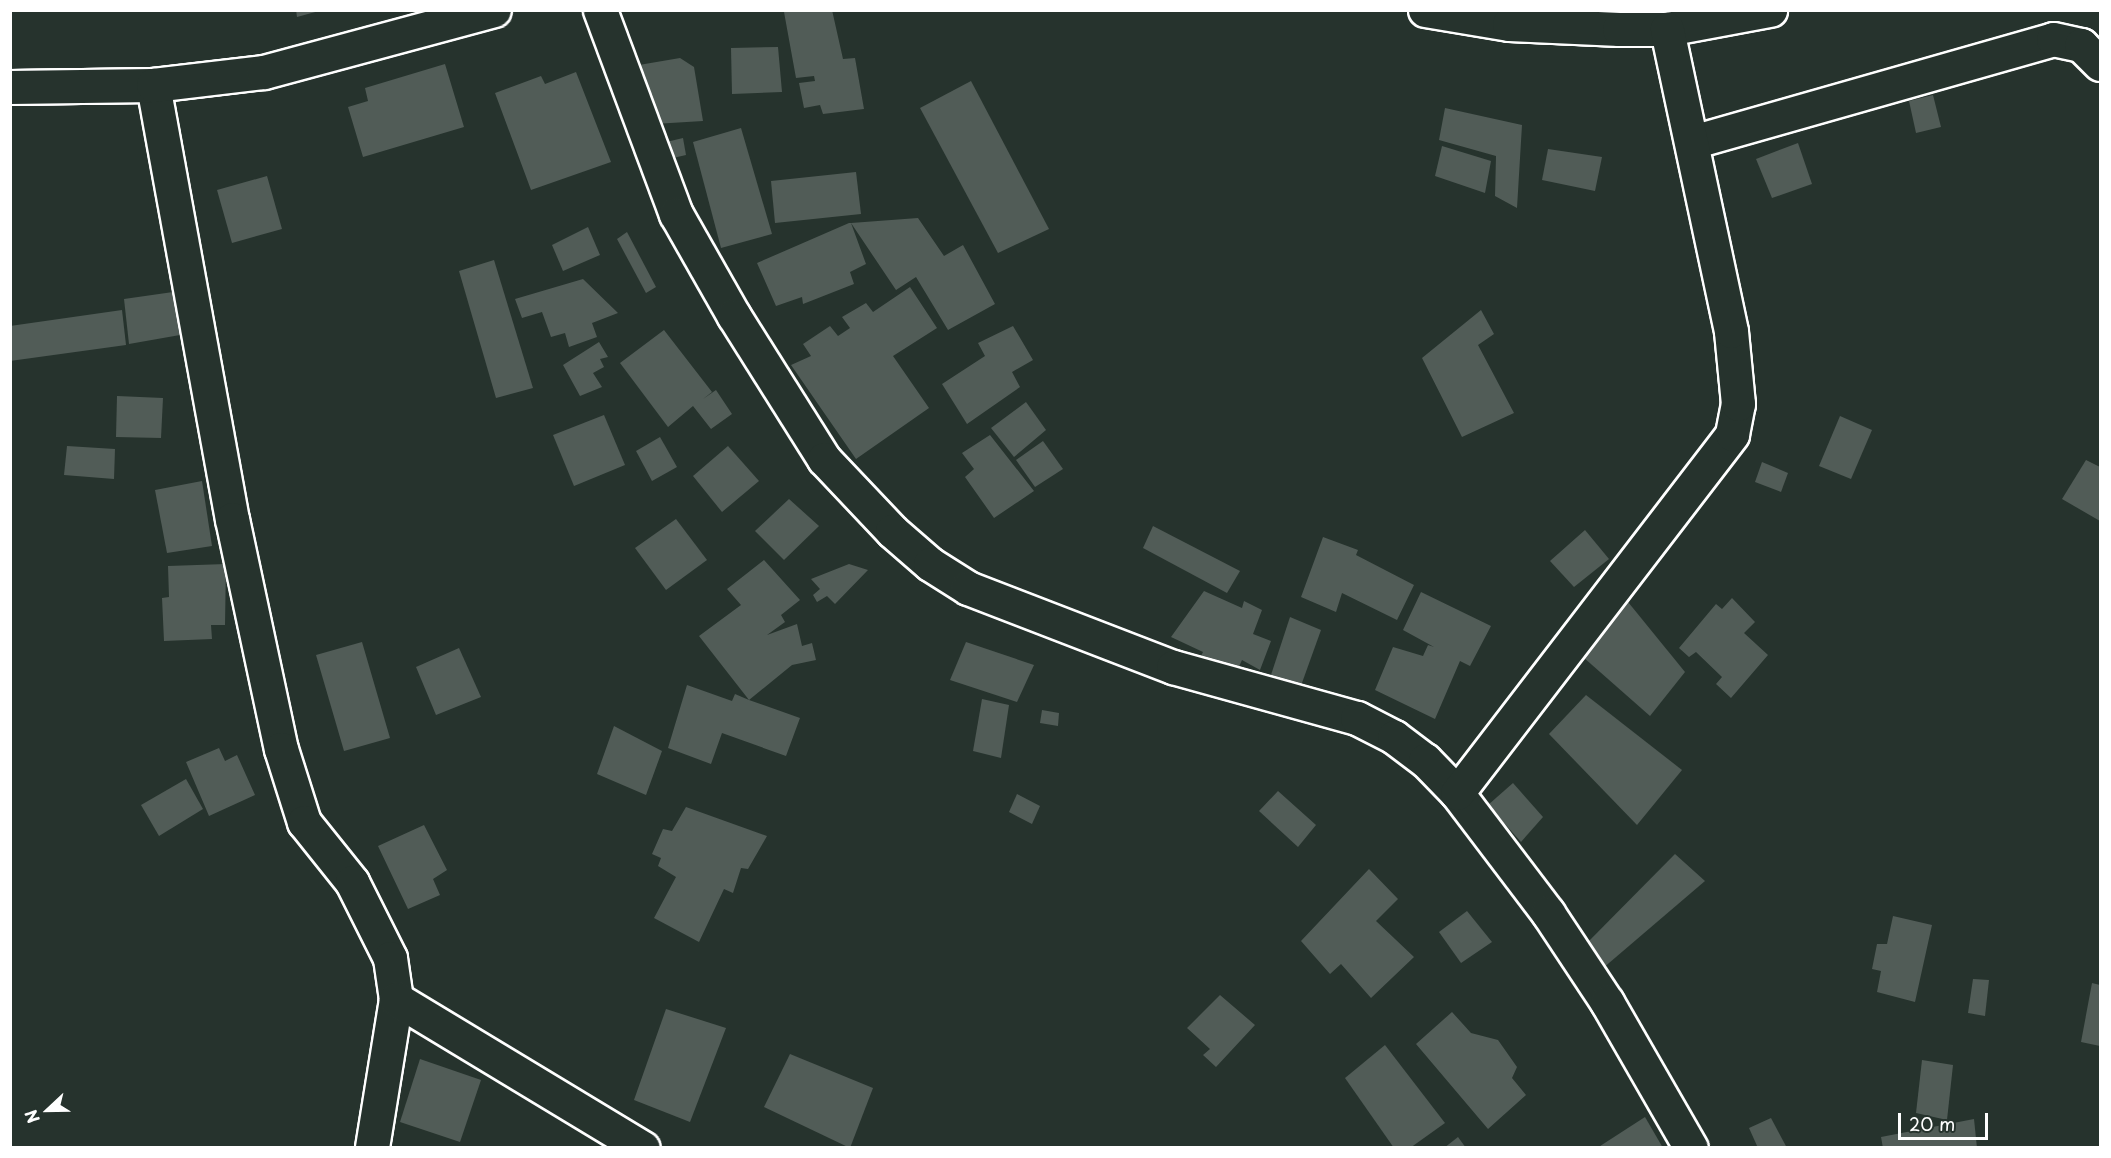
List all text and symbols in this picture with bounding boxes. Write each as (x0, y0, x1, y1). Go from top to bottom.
north arrow (18, 1080, 78, 1140)
scale bar (1901, 1101, 1991, 1139)
text: N (18, 1106, 45, 1127)
text: 20 m (1909, 1110, 1955, 1137)

